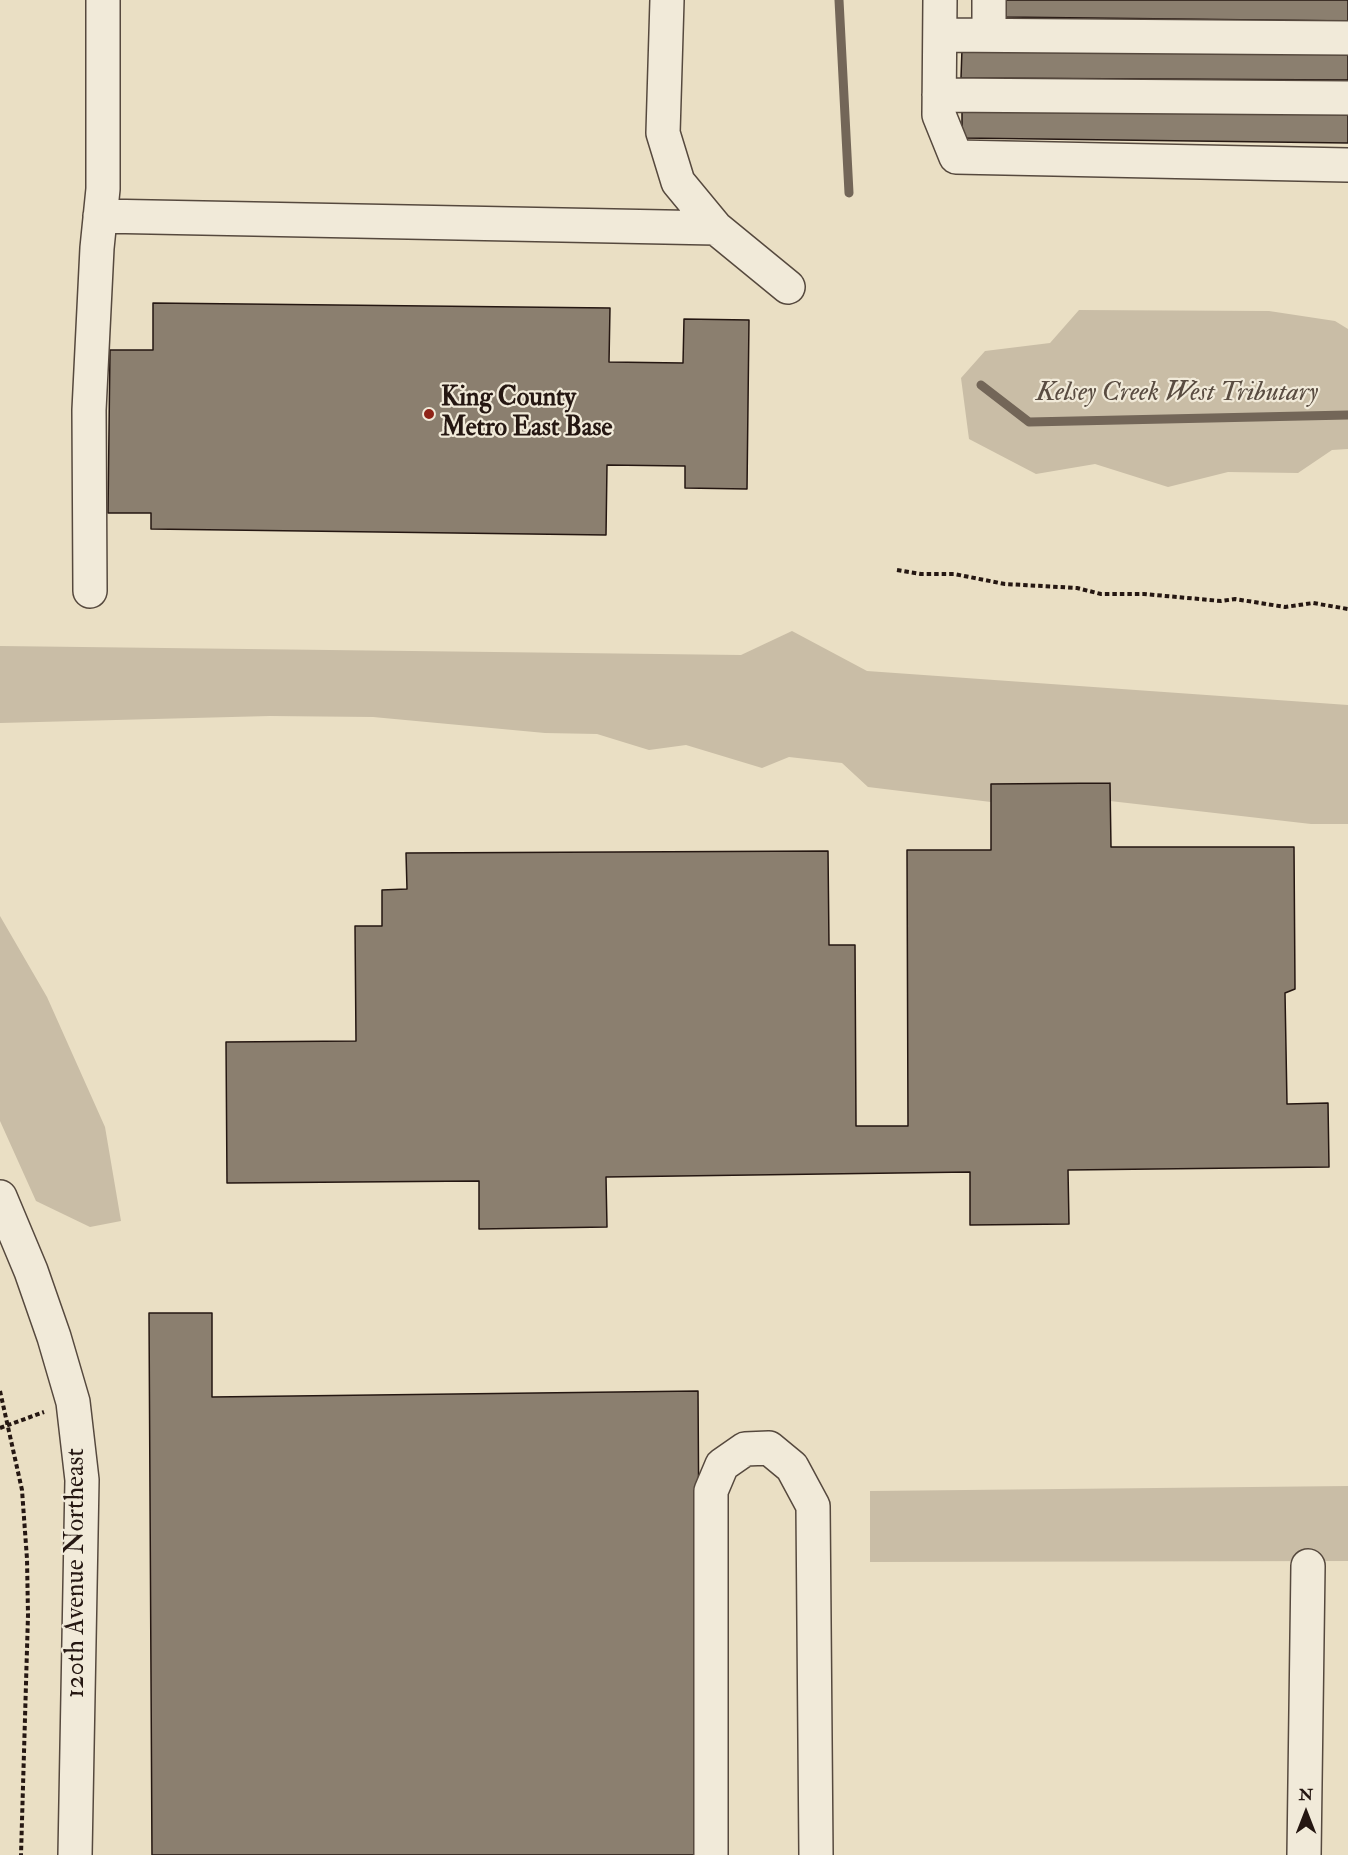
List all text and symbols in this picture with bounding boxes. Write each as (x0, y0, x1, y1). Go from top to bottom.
water label: Kelsey Creek West Tributary (1036, 378, 1318, 410)
place label: King County Metro East Base (441, 383, 612, 444)
marker: King County Metro East Base (422, 407, 436, 421)
street label: 120th Avenue Northeast (61, 1448, 93, 1698)
north arrow (1276, 1783, 1336, 1843)
text: N (1299, 1785, 1313, 1805)

